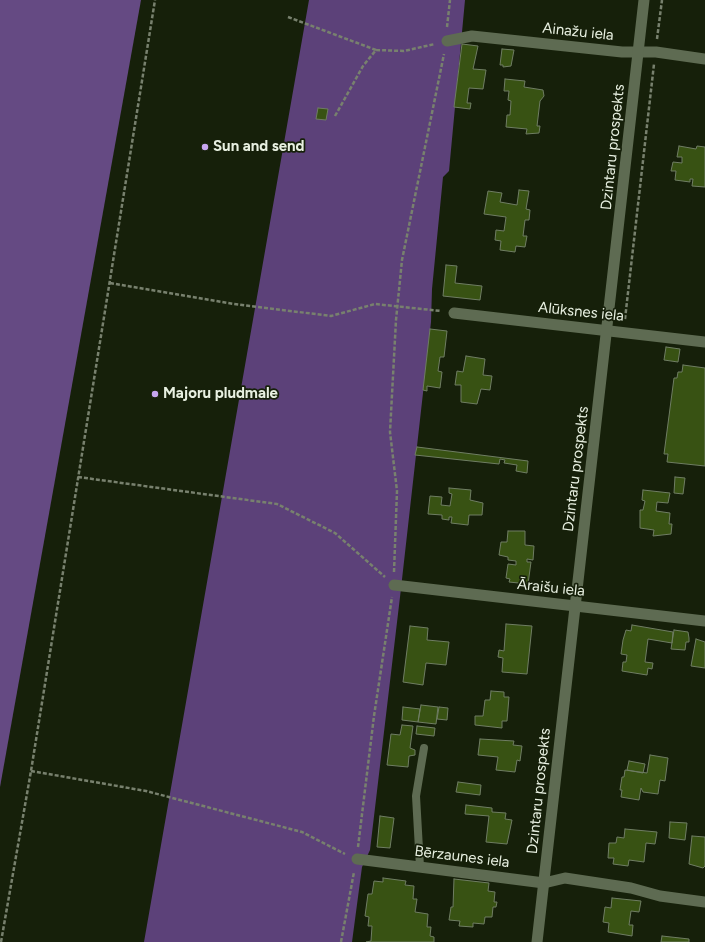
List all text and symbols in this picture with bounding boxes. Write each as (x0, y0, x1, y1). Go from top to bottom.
street label: Ainažu iela (541, 19, 615, 45)
street label: Dzintaru prospekts (597, 83, 629, 211)
place label: Sun and send (213, 138, 304, 156)
marker: Sun and send (200, 142, 210, 152)
street label: Alūksnes iela (537, 299, 625, 325)
place label: Majoru pludmale (163, 385, 278, 403)
marker: Majoru pludmale (150, 389, 160, 399)
street label: Dzintaru prospekts (559, 405, 593, 533)
street label: Āraišu iela (516, 575, 586, 601)
street label: Dzintaru prospekts (523, 727, 555, 855)
street label: Bērzaunes iela (413, 842, 511, 872)

